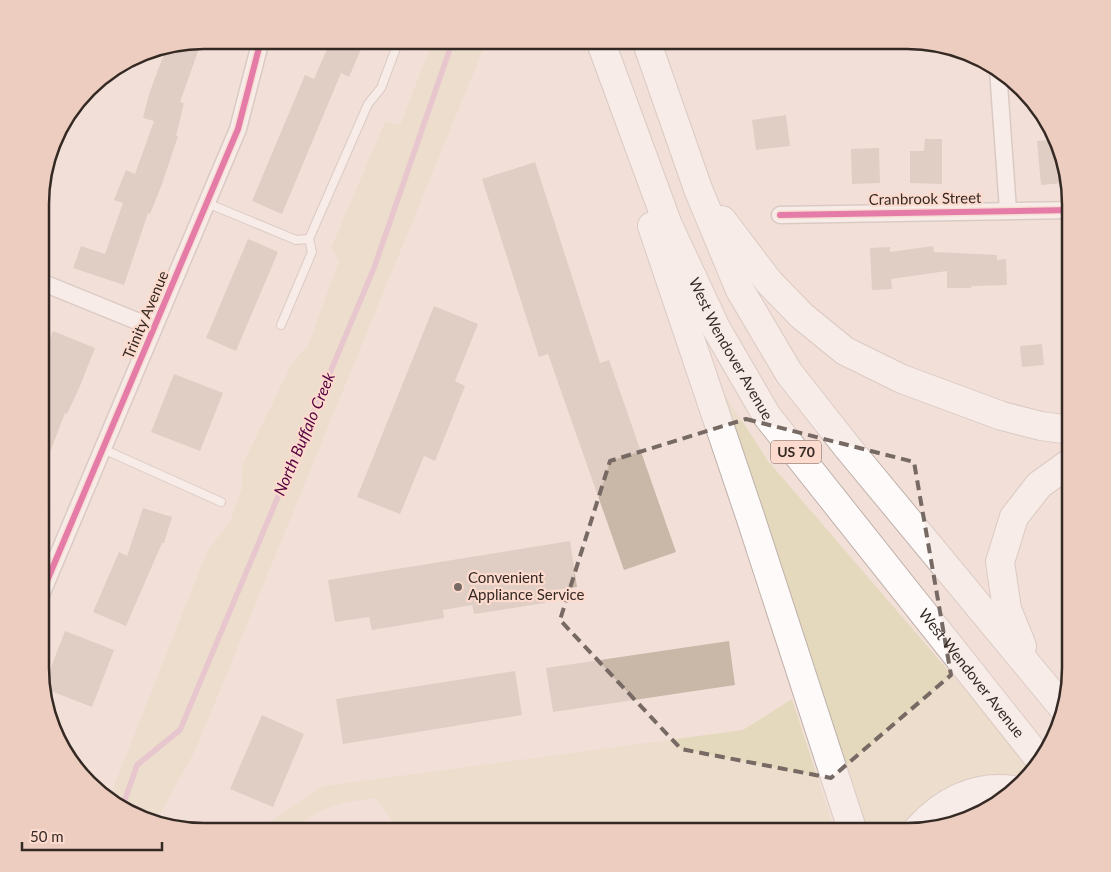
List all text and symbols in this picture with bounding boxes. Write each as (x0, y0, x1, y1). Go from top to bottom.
street label: Cranbrook Street (868, 188, 982, 208)
street label: Trinity Avenue (118, 268, 172, 361)
street label: West Wendover Avenue (686, 274, 777, 423)
water label: North Buffalo Creek (269, 369, 338, 498)
road number: US 70 (771, 441, 821, 464)
place label: Convenient Appliance Service (468, 568, 585, 603)
marker: Convenient Appliance Service (452, 581, 464, 593)
street label: West Wendover Avenue (915, 605, 1029, 741)
scale bar (22, 820, 162, 852)
text: 50 m (30, 827, 64, 845)

